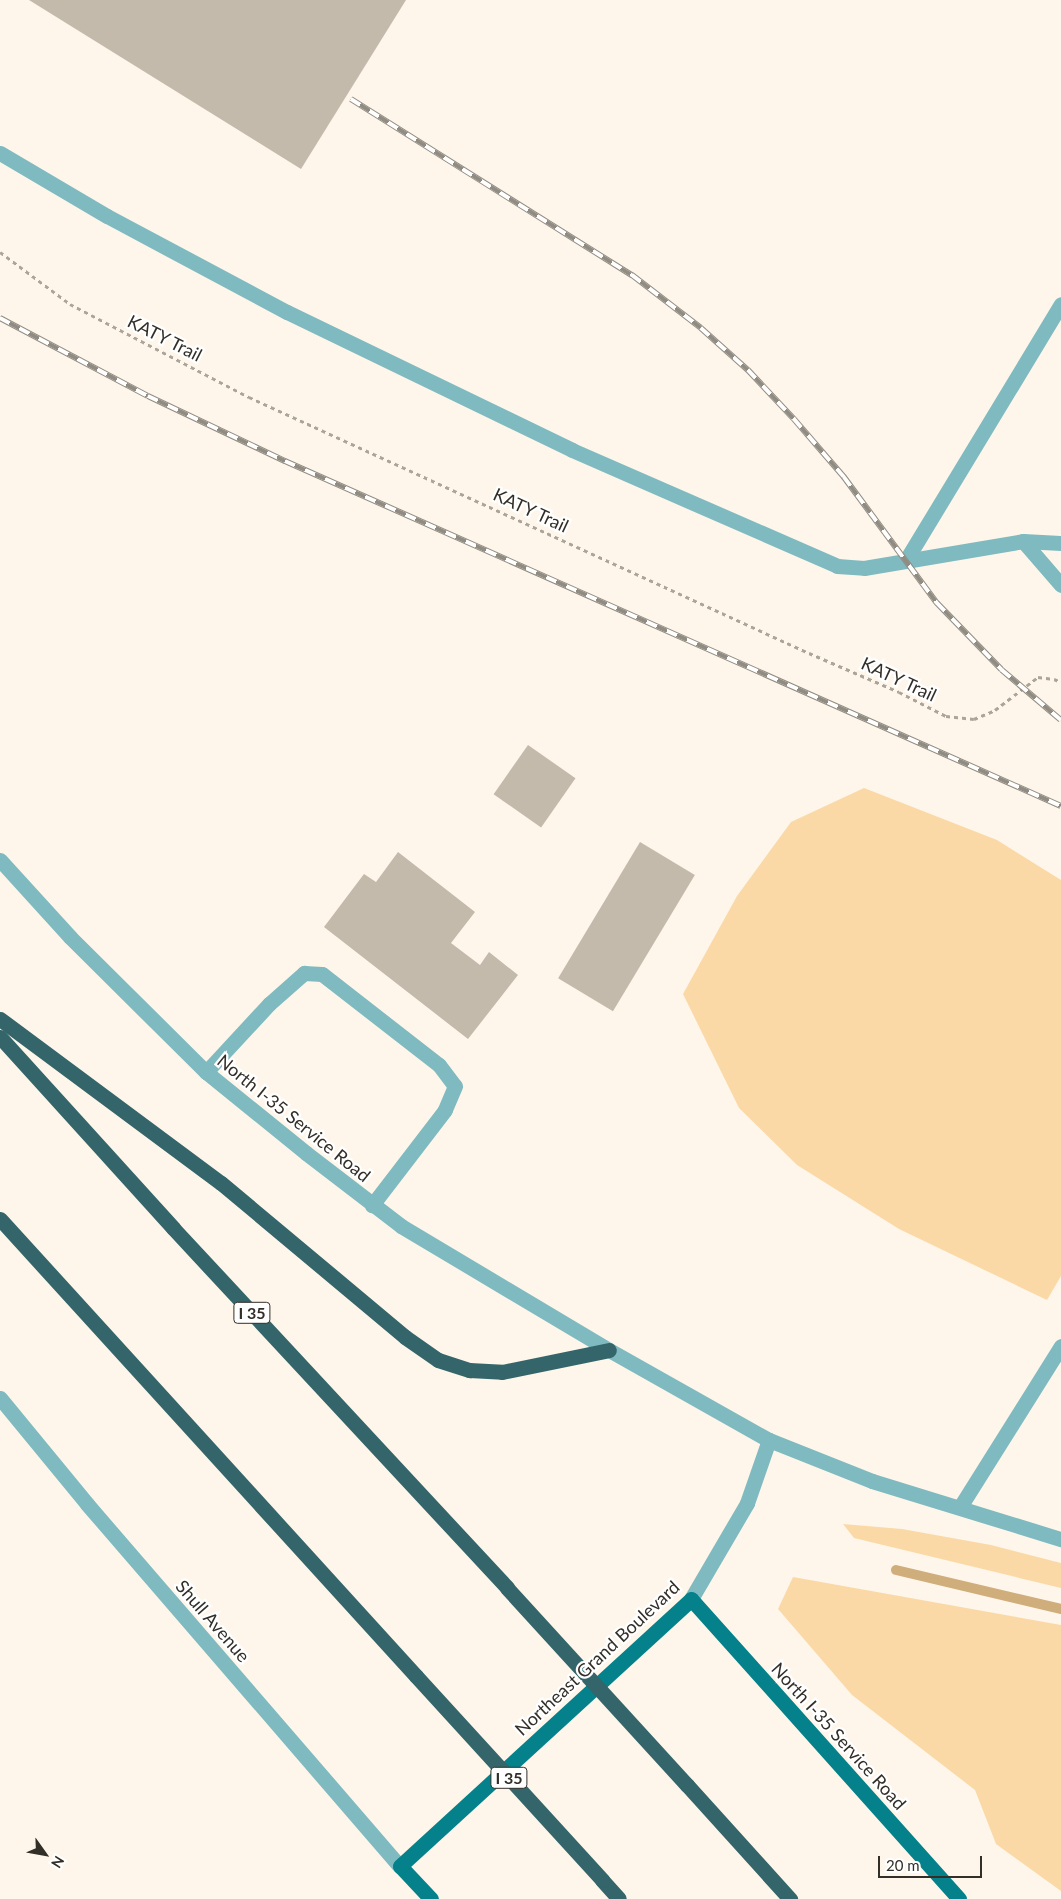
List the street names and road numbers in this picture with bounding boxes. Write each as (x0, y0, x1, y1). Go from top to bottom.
street label: KATY Trail (124, 310, 206, 366)
street label: KATY Trail (489, 483, 573, 537)
street label: KATY Trail (857, 652, 941, 706)
street label: North I-35 Service Road (213, 1050, 375, 1186)
road number: I 35 (233, 1300, 271, 1326)
street label: Shull Avenue (171, 1575, 255, 1667)
street label: Northeast Grand Boulevard (510, 1576, 684, 1740)
street label: North I-35 Service Road (767, 1658, 911, 1814)
road number: I 35 (490, 1765, 528, 1792)

